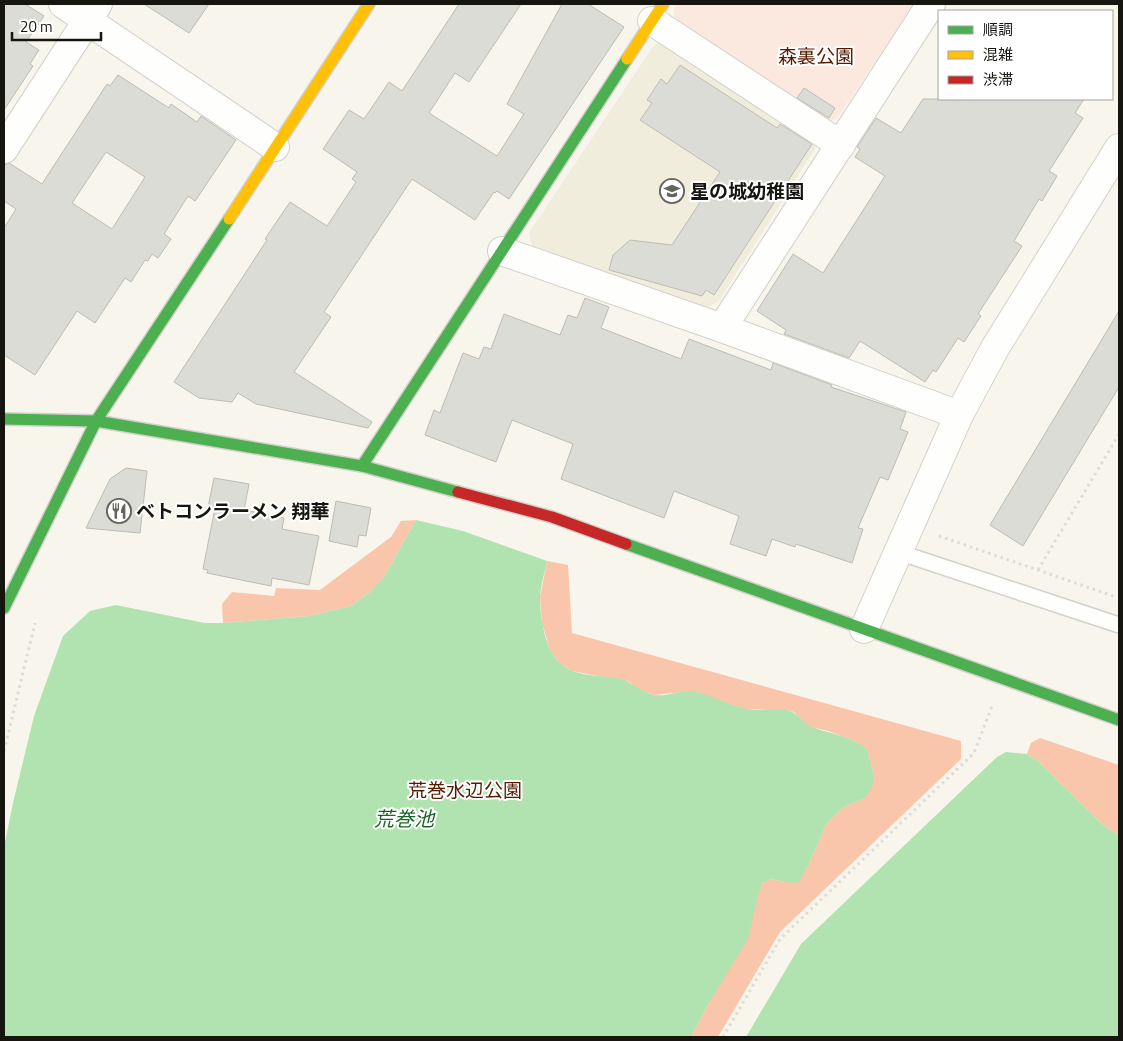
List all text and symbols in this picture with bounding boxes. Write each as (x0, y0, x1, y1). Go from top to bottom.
scale bar (12, 10, 101, 42)
legend (938, 10, 1113, 100)
text: 20 m (20, 15, 53, 38)
text: 順調 (983, 18, 1013, 41)
park label: 森裏公園 (778, 41, 854, 70)
text: 混雑 (983, 43, 1013, 66)
text: 渋滞 (983, 68, 1013, 91)
place label: 星の城幼稚園 (690, 176, 804, 205)
school or university icon: 星の城幼稚園 (659, 178, 685, 204)
place label: ベトコンラーメン 翔華 (136, 496, 329, 525)
restaurant icon: ベトコンラーメン 翔華 (106, 498, 132, 524)
park label: 荒巻水辺公園 (408, 775, 522, 804)
water label: 荒巻池 (374, 803, 436, 834)

